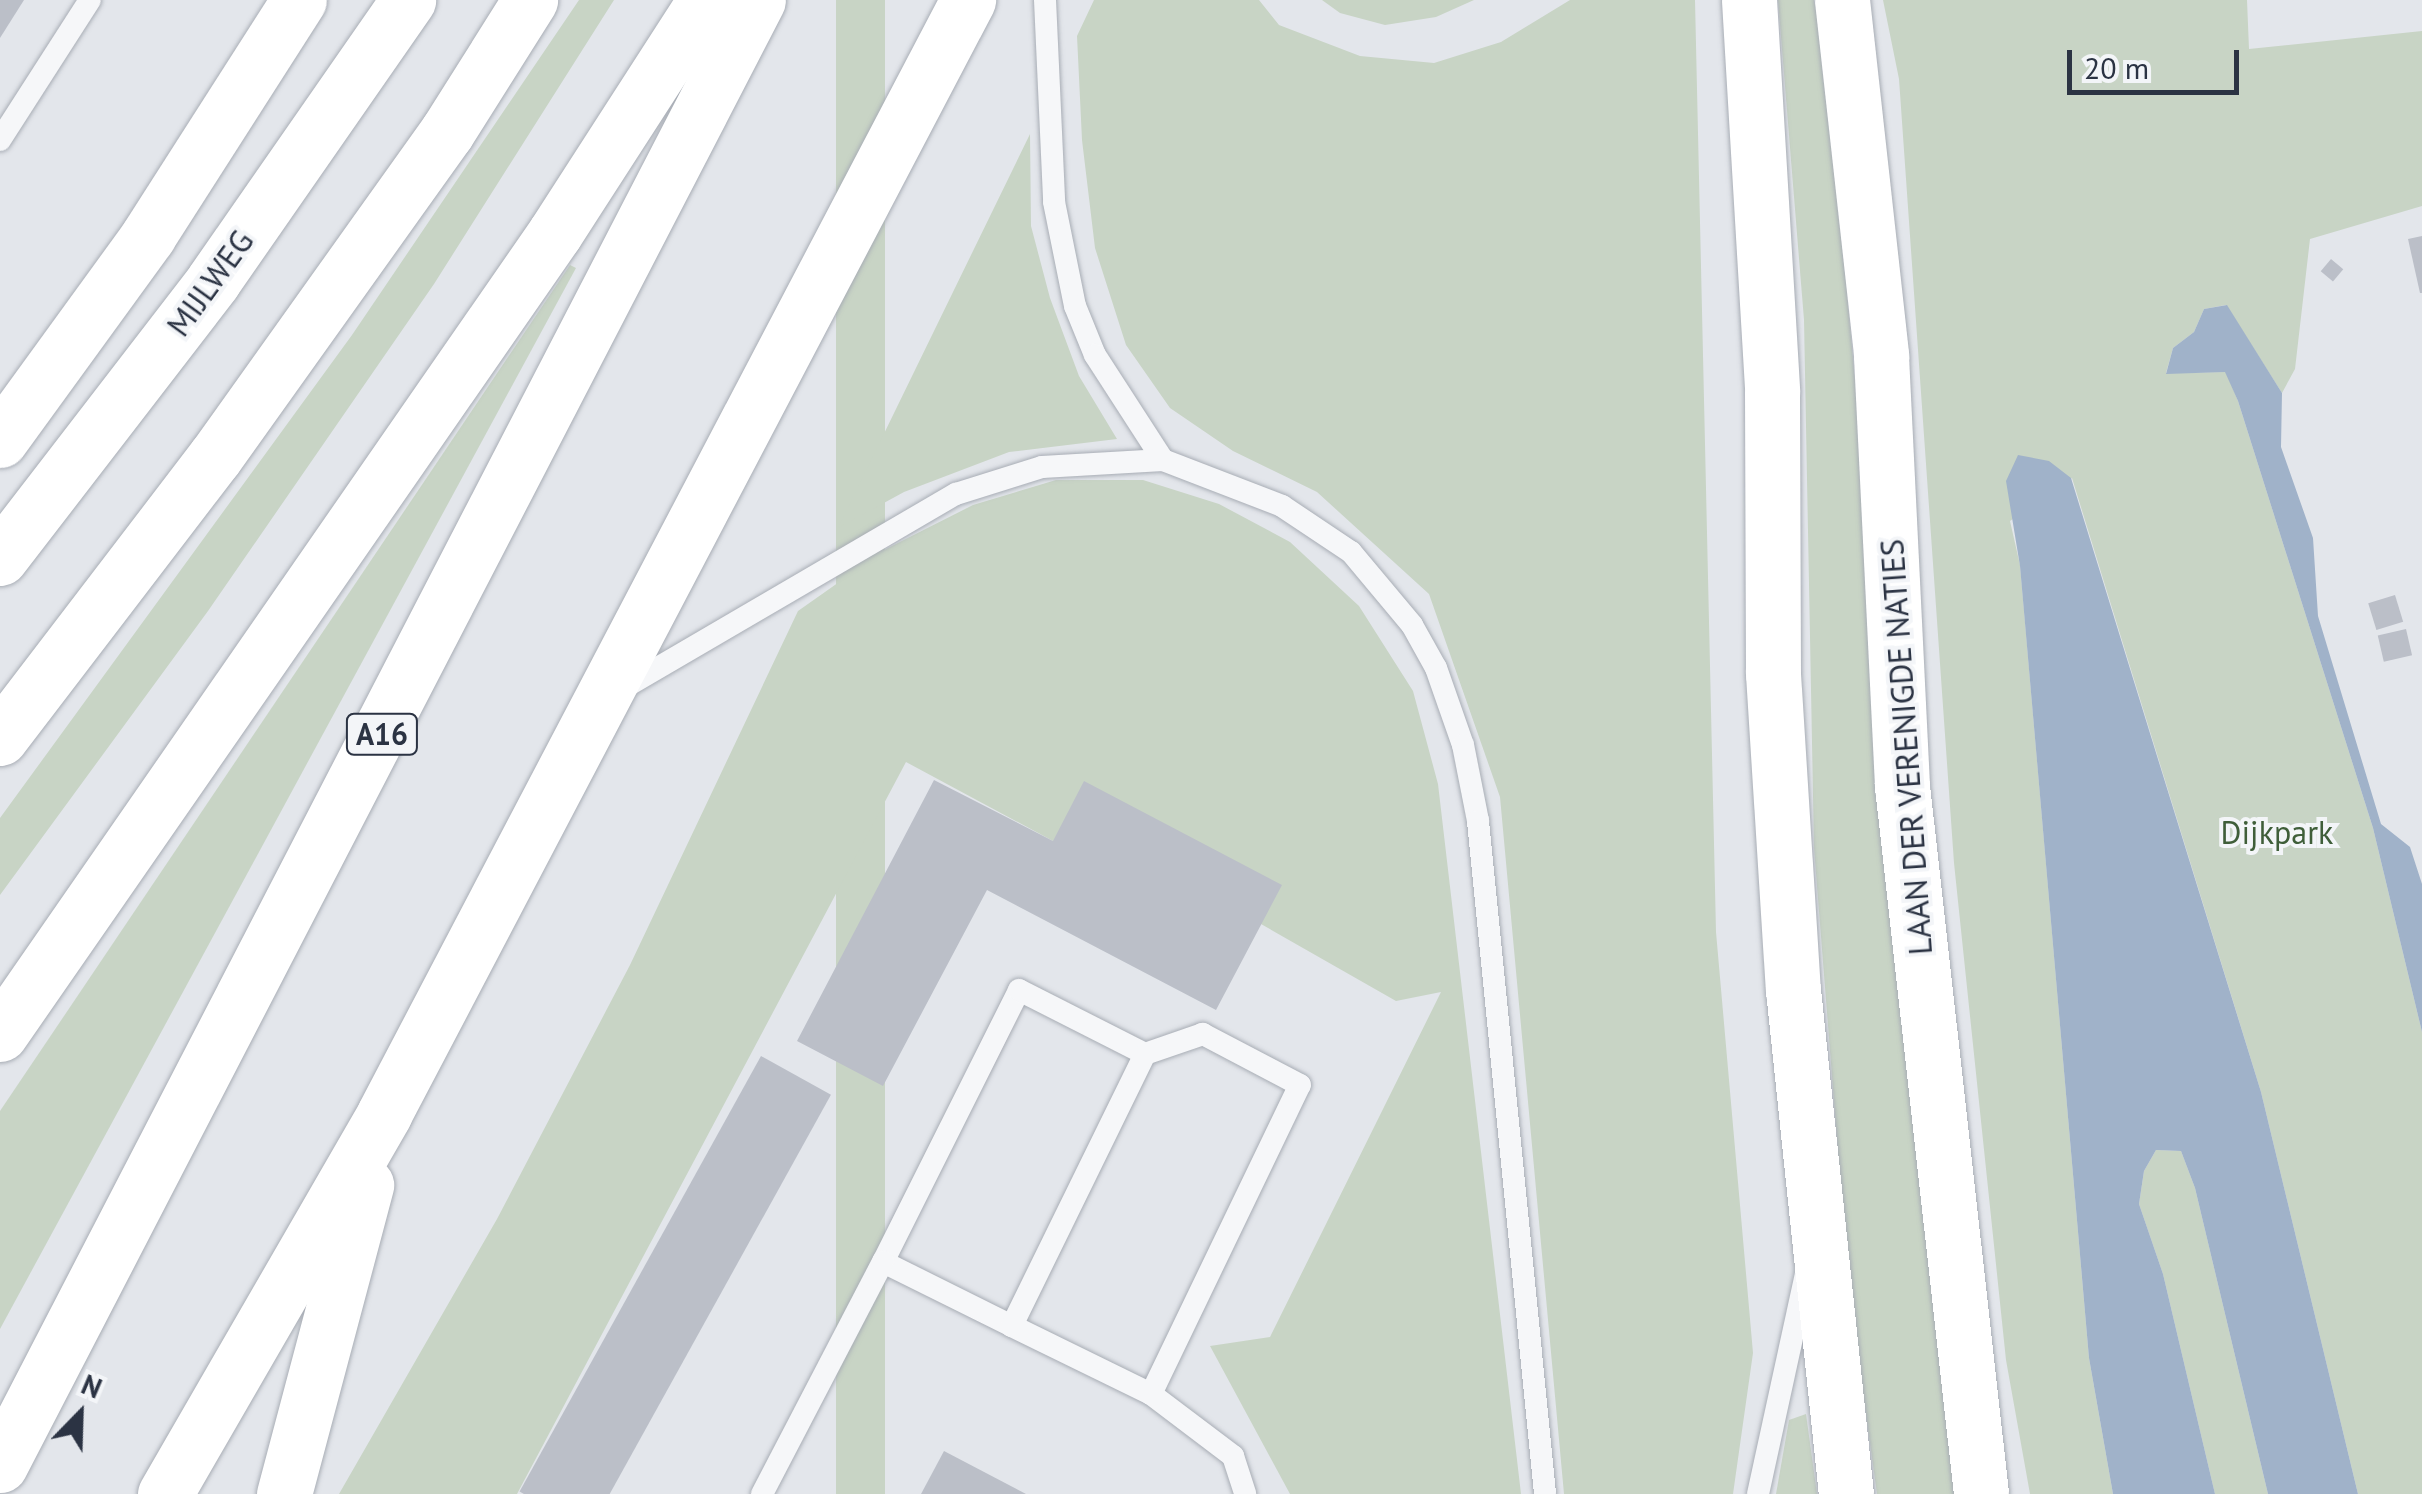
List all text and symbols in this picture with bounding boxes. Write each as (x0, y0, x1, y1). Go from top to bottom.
scale bar (2072, 30, 2244, 92)
text: 20 m (2084, 48, 2149, 87)
street label: MIJLWEG (159, 223, 261, 343)
street label: LAAN DER VERENIGDE NATIES (1872, 537, 1940, 957)
road number: A16 (344, 709, 420, 759)
park label: Dijkpark (2221, 813, 2333, 851)
north arrow (30, 1364, 130, 1464)
text: N (76, 1365, 108, 1407)

